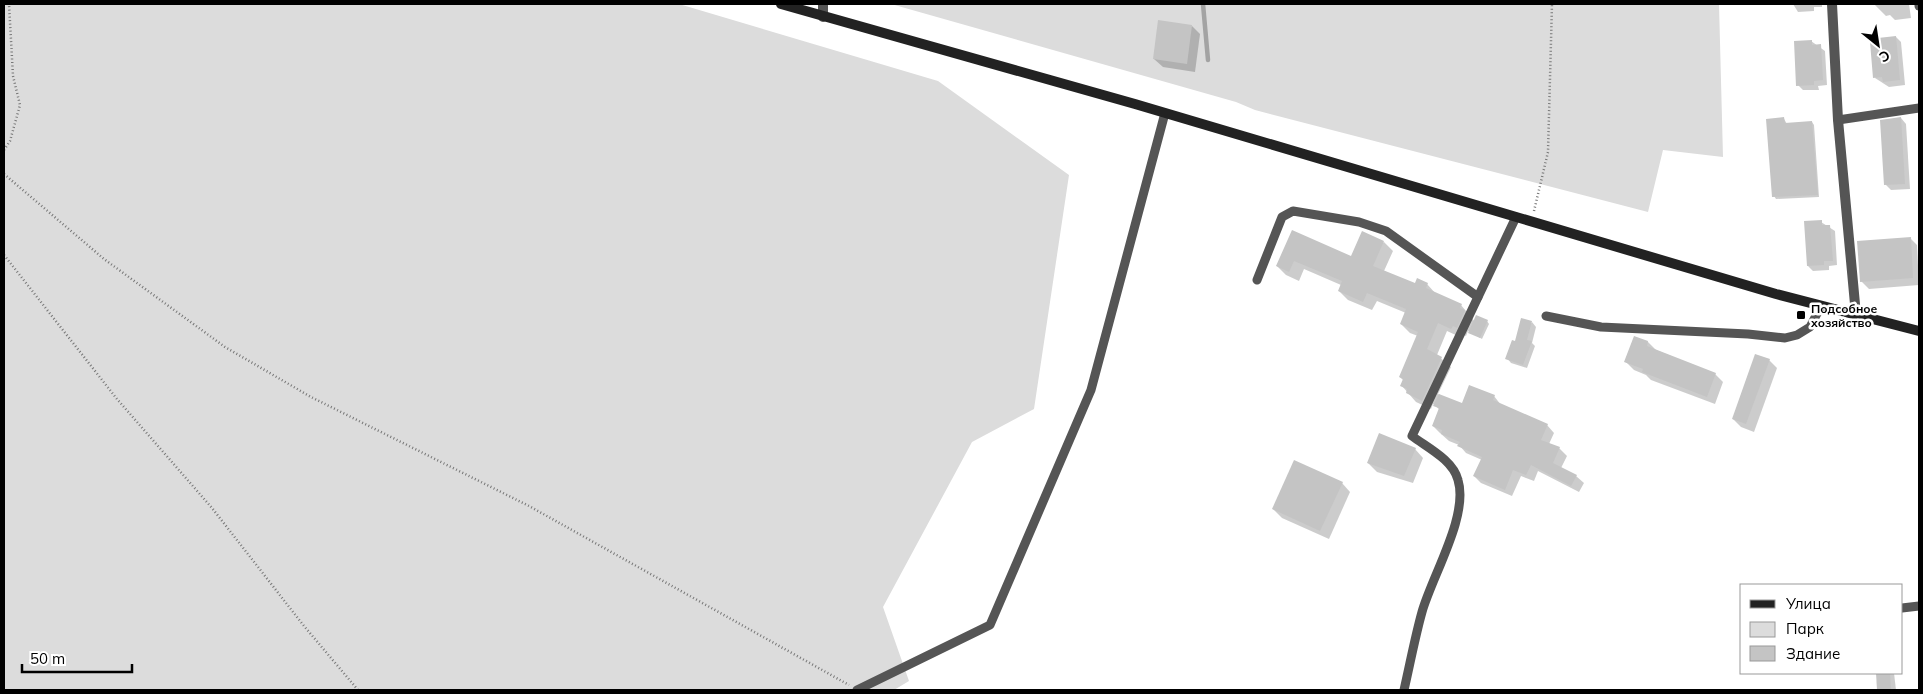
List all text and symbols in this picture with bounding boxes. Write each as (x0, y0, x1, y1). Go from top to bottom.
north arrow (1853, 20, 1903, 70)
text: С (1876, 46, 1893, 66)
place label: Подсобное хозяйство (1810, 301, 1878, 330)
marker: Подсобное хозяйство (1795, 309, 1807, 321)
legend (1740, 584, 1903, 674)
text: Улица (1785, 594, 1831, 613)
text: Парк (1786, 619, 1825, 638)
scale bar (22, 642, 132, 674)
text: Здание (1786, 644, 1840, 663)
text: 50 m (30, 649, 65, 668)

